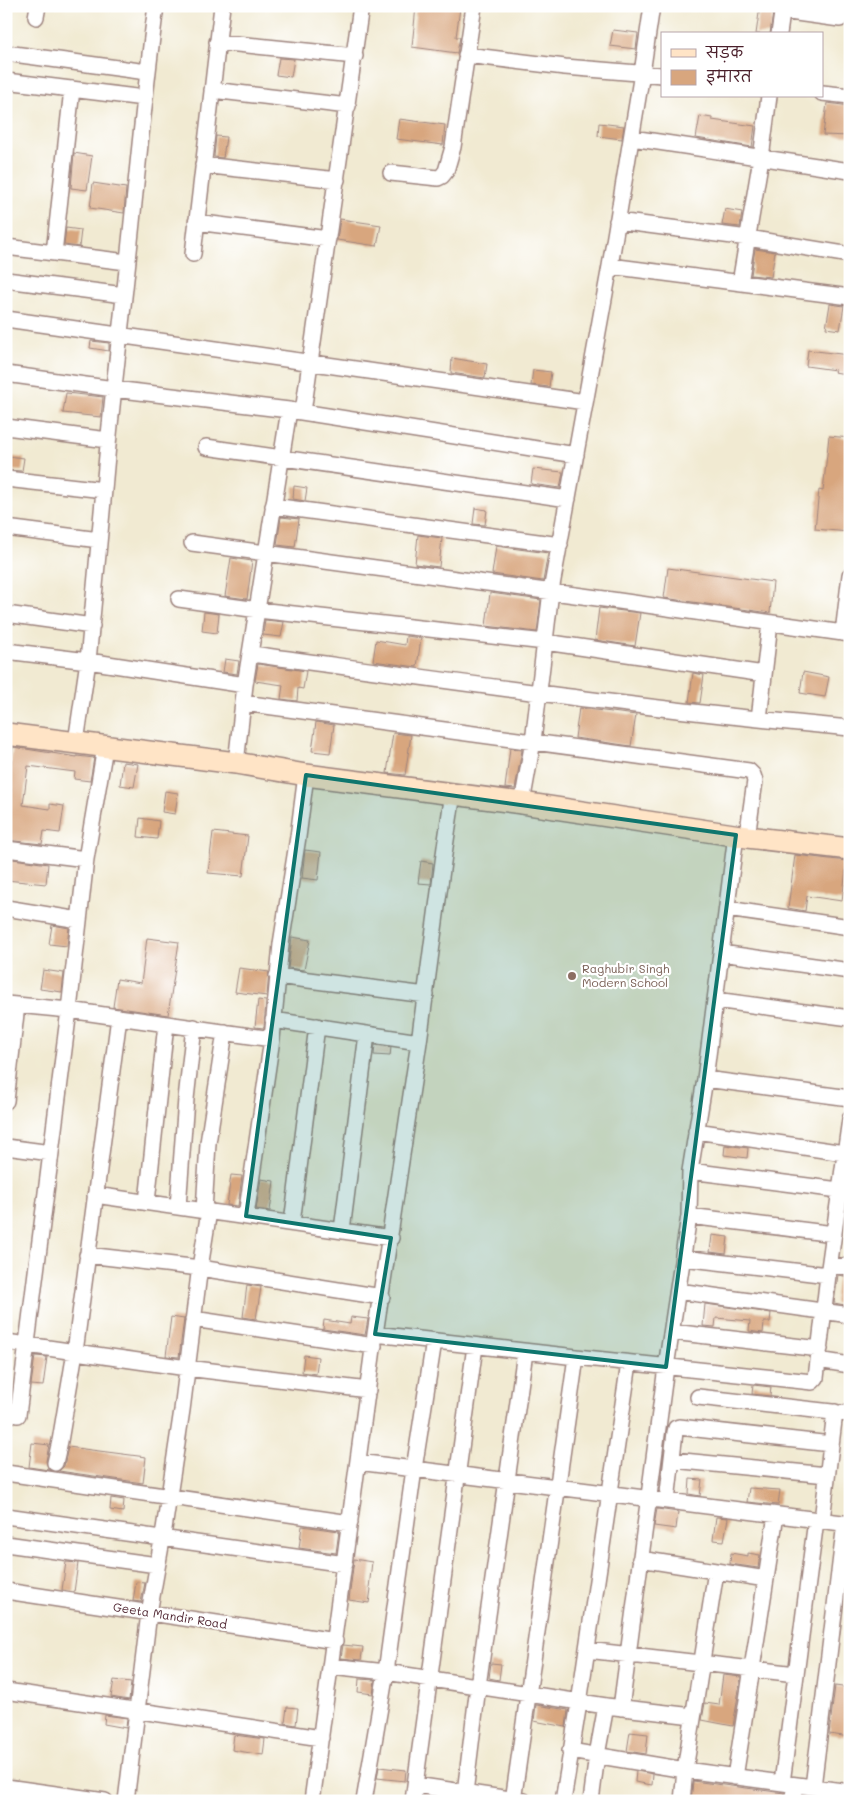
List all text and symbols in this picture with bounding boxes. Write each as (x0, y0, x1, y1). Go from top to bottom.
legend (661, 32, 824, 98)
text: सड़क (705, 42, 744, 63)
text: इमारत (706, 66, 753, 86)
place label: Raghubir Singh Modern School (582, 960, 670, 990)
marker: Raghubir Singh Modern School (566, 970, 578, 982)
street label: Geeta Mandir Road (112, 1598, 229, 1632)

